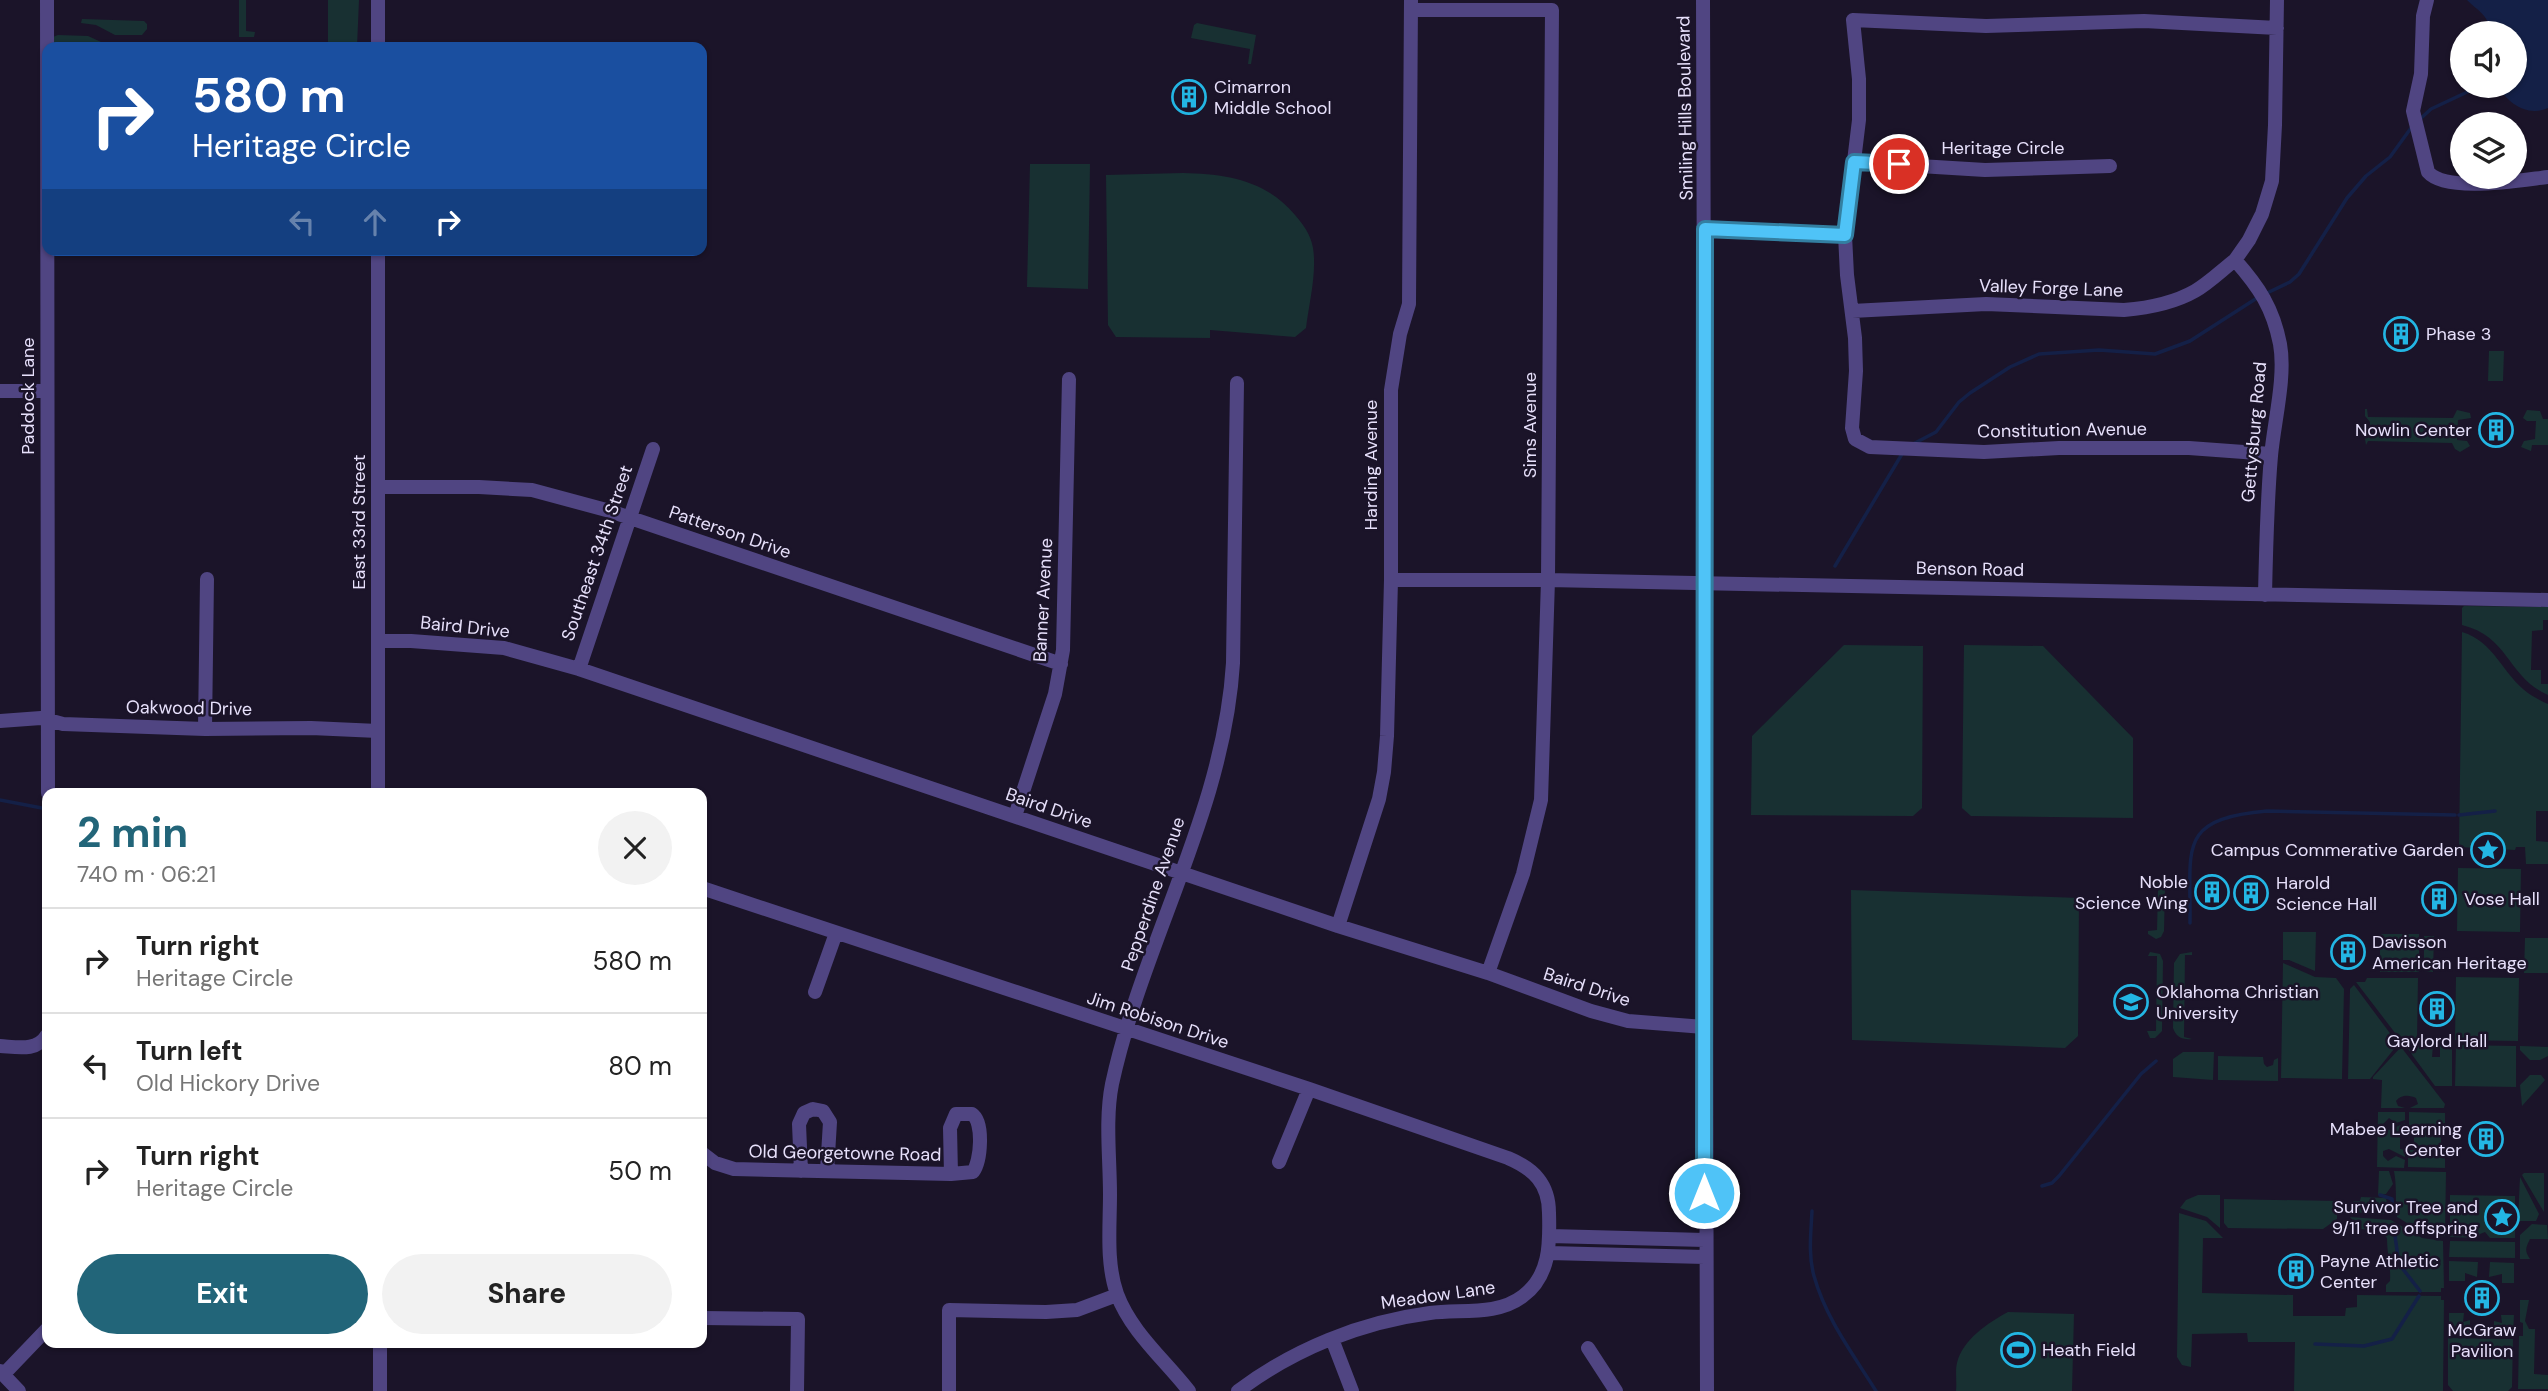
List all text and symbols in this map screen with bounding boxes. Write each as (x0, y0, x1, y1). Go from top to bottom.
street label: Smiling Hills Boulevard (1671, 15, 1699, 201)
map controls (2450, 21, 2527, 189)
button: sound (2450, 21, 2527, 98)
text: 580 m (192, 63, 346, 127)
icon: right (77, 70, 168, 161)
place label: Cimarron Middle School (1214, 75, 1332, 120)
building icon: Cimarron Middle School (1170, 78, 1208, 116)
button: layers (2450, 112, 2527, 189)
text: Heritage Circle (192, 125, 411, 167)
pin (1869, 134, 1929, 194)
street label: Heritage Circle (1941, 136, 2065, 160)
icon: arrive (1880, 145, 1918, 183)
icon: left (283, 203, 321, 241)
icon: ahead (356, 203, 394, 241)
icon: right (429, 203, 467, 241)
street label: Valley Forge Lane (1978, 273, 2124, 303)
building icon: Phase 3 (2382, 315, 2420, 353)
place label: Phase 3 (2426, 322, 2491, 346)
street label: Paddock Lane (16, 337, 40, 455)
street label: Gettysburg Road (2236, 361, 2272, 503)
street label: Sims Avenue (1518, 372, 1542, 478)
street label: Harding Avenue (1359, 400, 1383, 530)
building icon: Nowlin Center (2477, 411, 2515, 449)
street label: Constitution Avenue (1977, 417, 2147, 443)
place label: Nowlin Center (2355, 418, 2472, 442)
street label: East 33rd Street (347, 454, 371, 590)
street label: Southeast 34th Street (556, 462, 638, 644)
street label: Patterson Drive (666, 500, 794, 564)
street label: Banner Avenue (1028, 537, 1058, 663)
street label: Benson Road (1916, 556, 2024, 582)
street label: Baird Drive (419, 610, 511, 644)
street label: Oakwood Drive (126, 695, 252, 721)
street label: Baird Drive (1003, 782, 1095, 834)
text: 2 min (77, 805, 188, 860)
button: close (598, 811, 672, 885)
street label: Pepperdine Avenue (1115, 814, 1191, 974)
place icon: Campus Commerative Garden (2469, 831, 2507, 869)
place label: Campus Commerative Garden (2211, 838, 2464, 862)
text: 740 m · 06:21 (77, 859, 216, 889)
place label: Noble Science Wing (2075, 870, 2188, 915)
place label: Harold Science Hall (2276, 871, 2377, 916)
building icon: Noble Science Wing (2193, 873, 2231, 911)
building icon: Harold Science Hall (2232, 874, 2270, 912)
building icon: Vose Hall (2420, 880, 2458, 918)
place label: Vose Hall (2464, 887, 2540, 911)
text: Turn right (136, 929, 260, 963)
place label: Davisson American Heritage (2372, 930, 2527, 975)
building icon: Davisson American Heritage (2329, 933, 2367, 971)
icon: right (77, 942, 115, 980)
text: 580 m (592, 944, 672, 978)
street label: Baird Drive (1541, 962, 1633, 1012)
text: Heritage Circle (136, 963, 293, 993)
place label: Oklahoma Christian University (2156, 980, 2319, 1025)
school or university icon: Oklahoma Christian University (2112, 983, 2150, 1021)
street label: Jim Robison Drive (1084, 986, 1232, 1054)
building icon: Gaylord Hall (2418, 990, 2456, 1028)
place label: Gaylord Hall (2387, 1029, 2487, 1053)
text: Turn left (136, 1034, 243, 1068)
icon: left (77, 1047, 115, 1085)
text: 80 m (608, 1049, 672, 1083)
text: Old Hickory Drive (136, 1068, 320, 1098)
place label: Mabee Learning Center (2330, 1117, 2462, 1162)
building icon: Mabee Learning Center (2467, 1120, 2505, 1158)
text: Turn right (136, 1139, 260, 1173)
street label: Old Georgetowne Road (748, 1139, 942, 1167)
icon: right (77, 1152, 115, 1190)
text: 50 m (608, 1154, 672, 1188)
position arrow (1667, 1156, 1741, 1230)
text: Heritage Circle (136, 1173, 293, 1203)
place label: Survivor Tree and 9/11 tree offspring (2332, 1195, 2478, 1240)
place icon: Survivor Tree and 9/11 tree offspring (2483, 1198, 2521, 1236)
place label: Payne Athletic Center (2320, 1249, 2439, 1294)
building icon: Payne Athletic Center (2277, 1252, 2315, 1290)
button: Exit (77, 1254, 368, 1334)
button: Share (382, 1254, 672, 1334)
street label: Meadow Lane (1379, 1275, 1497, 1315)
building icon: McGraw Pavilion (2463, 1279, 2501, 1317)
place label: McGraw Pavilion (2447, 1318, 2517, 1363)
sports icon: Heath Field (1999, 1331, 2037, 1369)
place label: Heath Field (2042, 1338, 2136, 1362)

